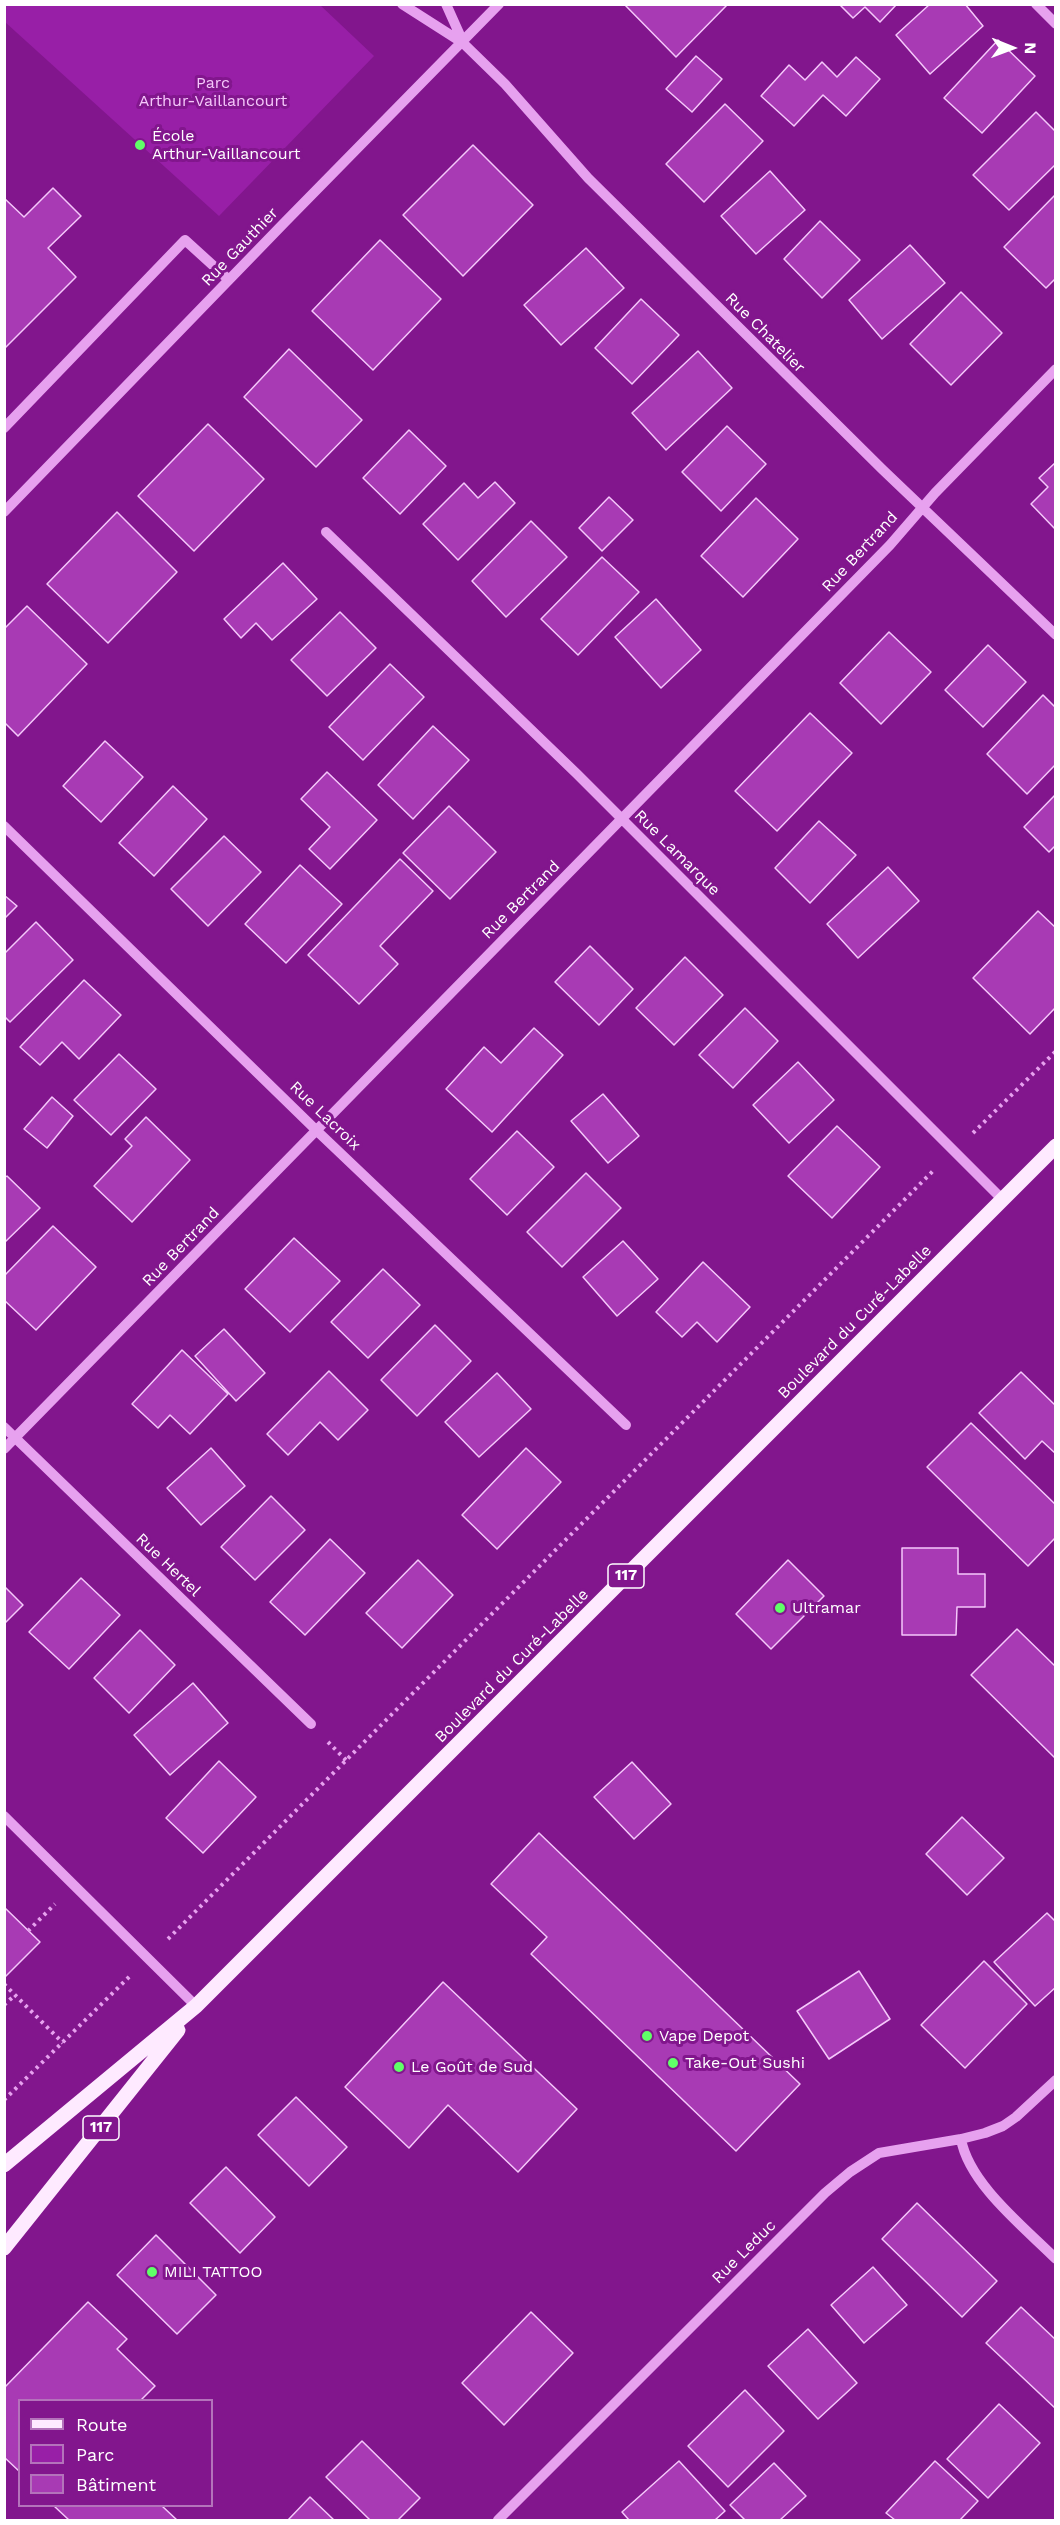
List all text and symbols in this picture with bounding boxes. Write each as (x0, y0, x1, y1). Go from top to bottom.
north arrow (982, 18, 1042, 78)
text: N (1021, 42, 1040, 54)
park label: Parc Arthur-Vaillancourt (139, 73, 287, 111)
place label: École Arthur-Vaillancourt (152, 126, 300, 164)
marker: École Arthur-Vaillancourt (133, 138, 147, 152)
street label: Rue Gauthier (198, 204, 282, 290)
street label: Rue Chatelier (721, 289, 809, 377)
street label: Rue Bertrand (818, 508, 902, 596)
street label: Rue Lamarque (630, 806, 724, 900)
street label: Rue Bertrand (478, 857, 564, 943)
street label: Rue Lacroix (286, 1077, 364, 1155)
street label: Rue Bertrand (138, 1203, 224, 1291)
street label: Boulevard du Curé-Labelle (774, 1241, 936, 1403)
street label: Rue Hertel (132, 1529, 204, 1601)
road number: 117 (608, 1564, 644, 1588)
street label: Boulevard du Curé-Labelle (431, 1585, 593, 1747)
place label: Ultramar (792, 1598, 861, 1618)
marker: Ultramar (773, 1601, 787, 1615)
place label: Vape Depot (659, 2026, 749, 2046)
marker: Vape Depot (640, 2029, 654, 2043)
place label: Take-Out Sushi (685, 2053, 805, 2073)
marker: Take-Out Sushi (666, 2056, 680, 2070)
place label: Le Goût de Sud (411, 2057, 533, 2077)
marker: Le Goût de Sud (392, 2060, 406, 2074)
road number: 117 (83, 2116, 119, 2140)
street label: Rue Leduc (708, 2216, 780, 2288)
place label: MILI TATTOO (164, 2262, 262, 2282)
marker: MILI TATTOO (145, 2265, 159, 2279)
legend (18, 2399, 213, 2507)
text: Route (76, 2414, 128, 2435)
text: Parc (76, 2444, 114, 2465)
text: Bâtiment (76, 2474, 156, 2495)

